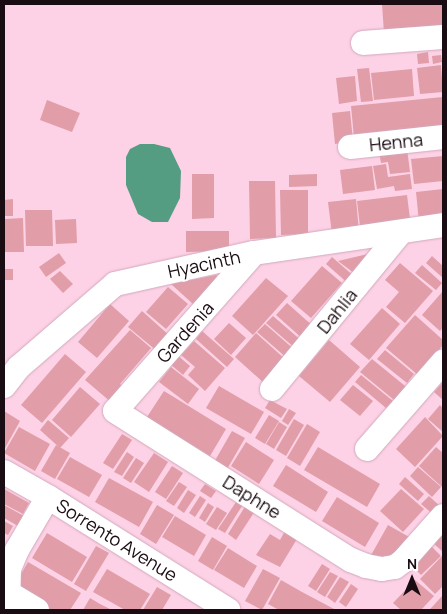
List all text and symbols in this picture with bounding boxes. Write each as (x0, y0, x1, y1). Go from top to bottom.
street label: Henna (368, 128, 424, 156)
street label: Hyacinth (166, 246, 242, 282)
street label: Dahlia (313, 284, 361, 338)
street label: Gardenia (152, 297, 218, 367)
street label: Daphne (219, 471, 285, 523)
street label: Sorrento Avenue (53, 494, 181, 586)
north arrow (387, 554, 437, 604)
text: N (407, 554, 417, 573)

